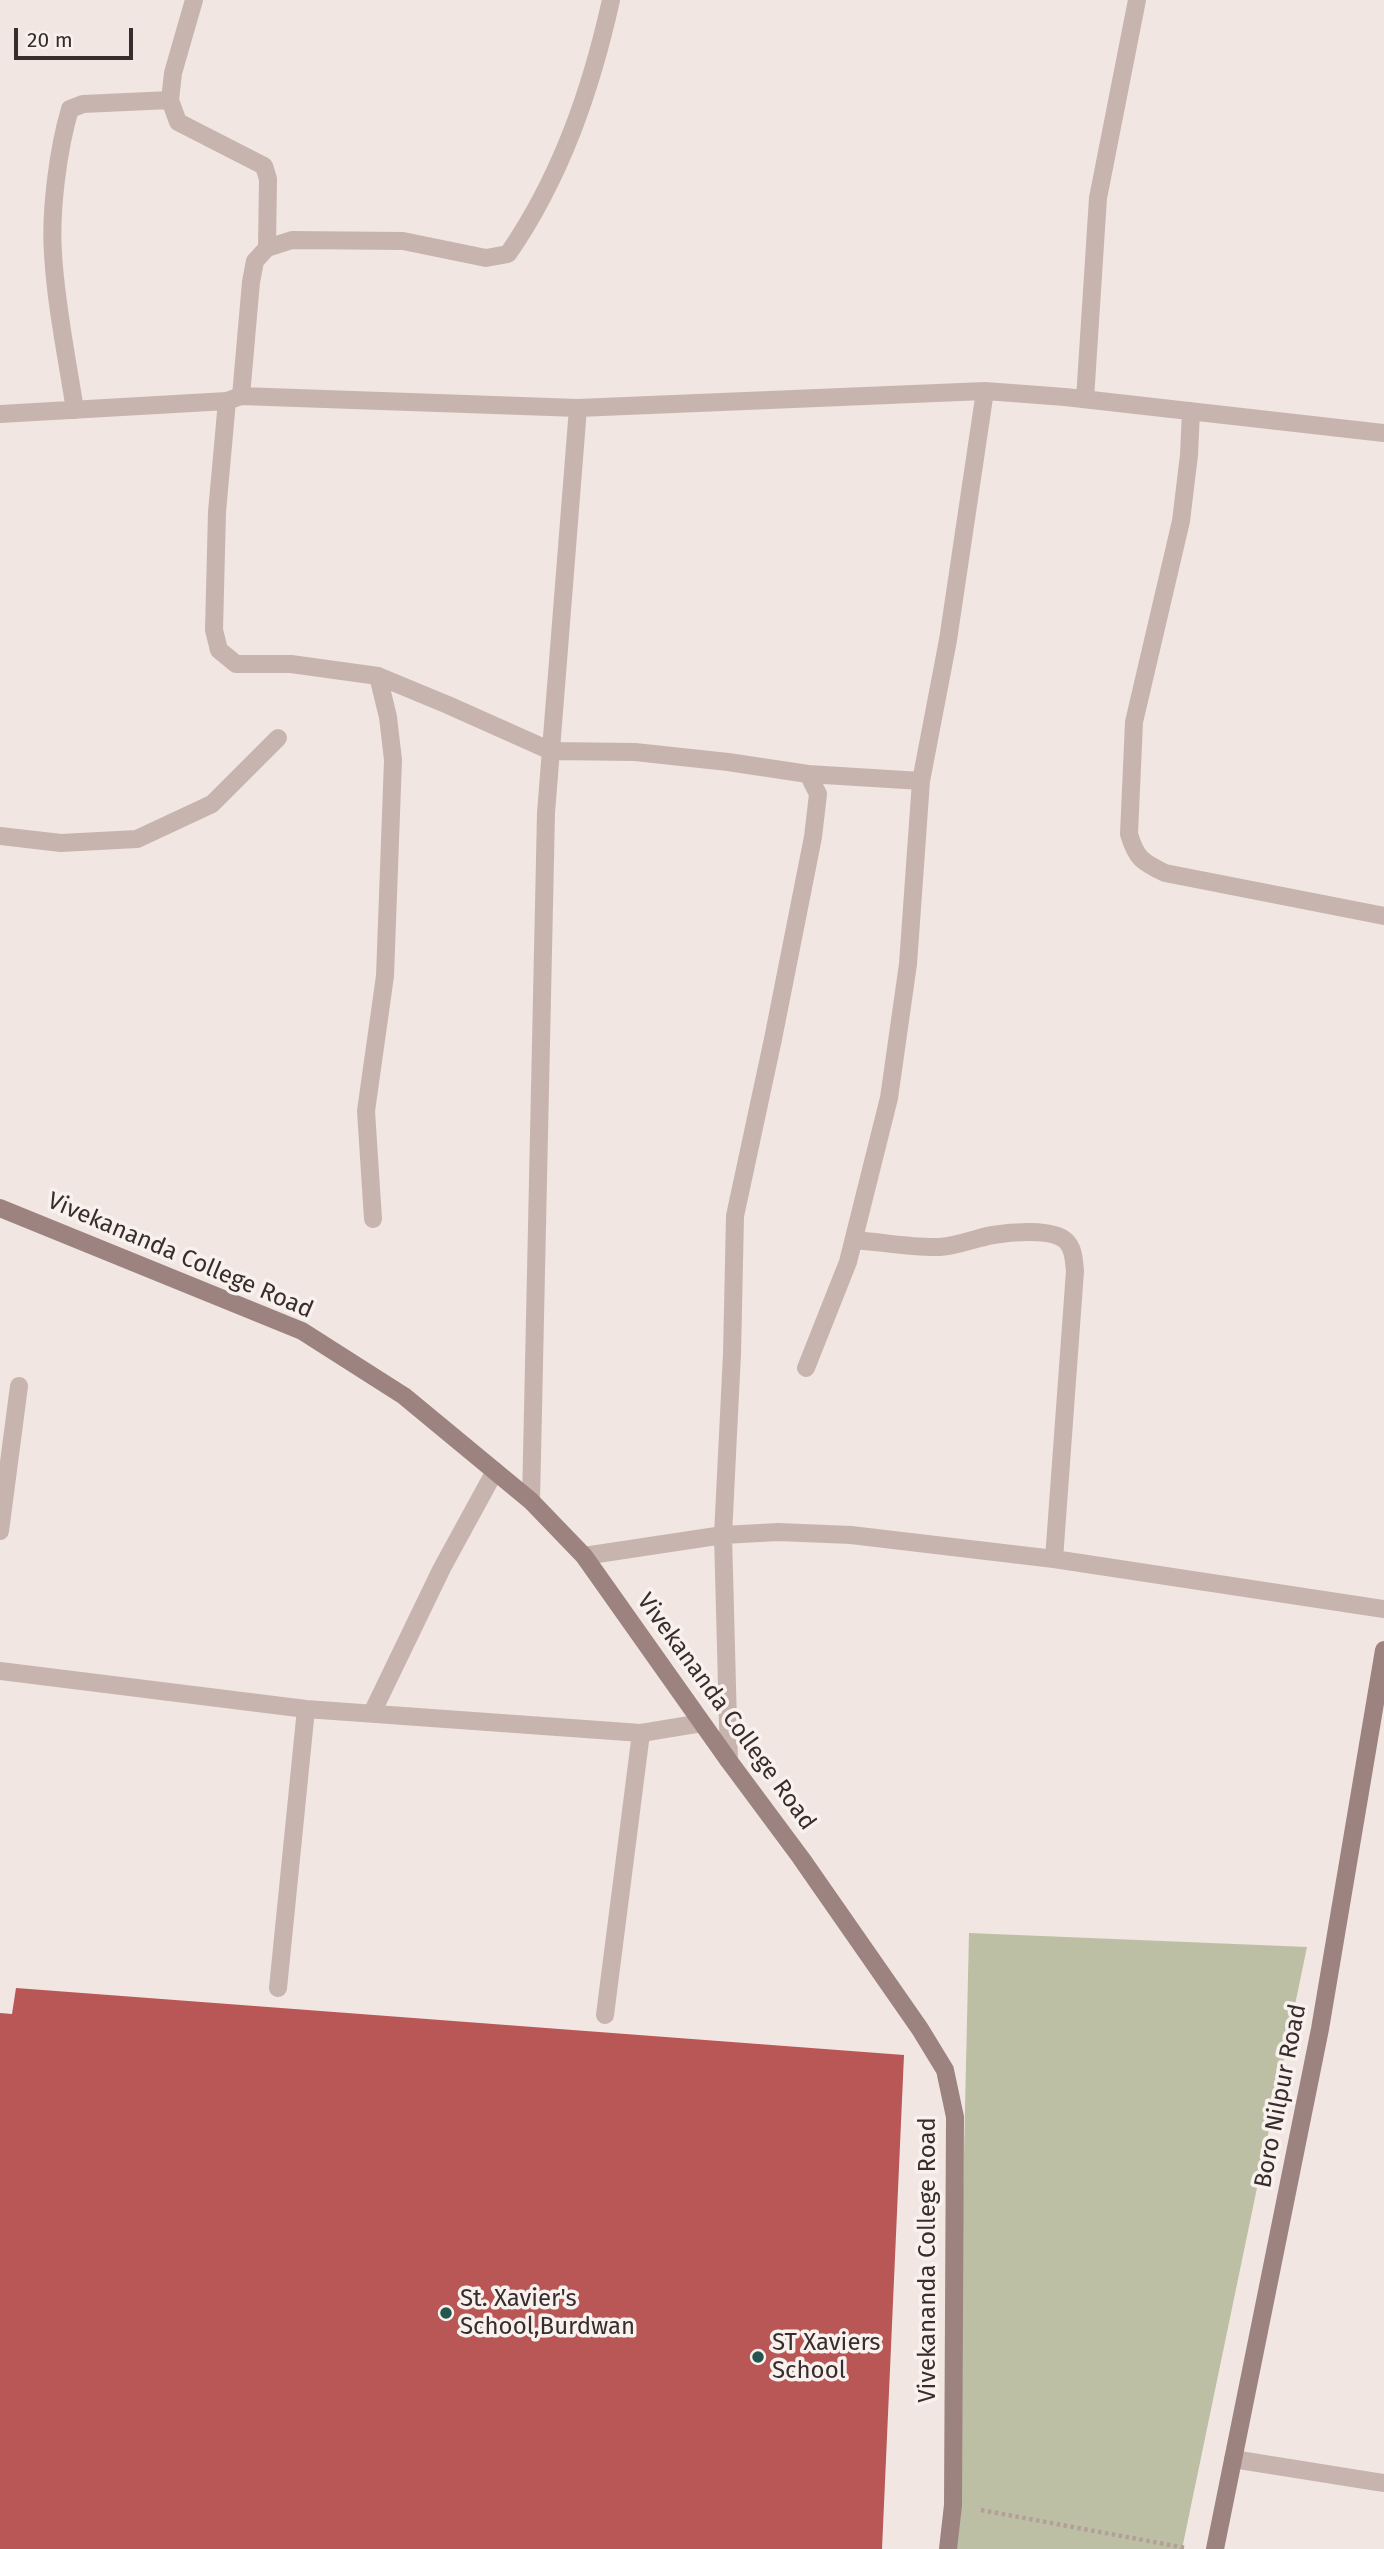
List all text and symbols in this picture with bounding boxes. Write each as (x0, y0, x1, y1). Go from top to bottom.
scale bar (18, 14, 136, 58)
text: 20 m (27, 27, 73, 53)
street label: Vivekananda College Road (43, 1187, 317, 1325)
street label: Vivekananda College Road (630, 1588, 822, 1836)
street label: Boro Nilpur Road (1249, 2002, 1313, 2190)
street label: Vivekananda College Road (914, 2117, 942, 2403)
place label: St. Xavier's School,Burdwan (460, 2285, 635, 2341)
marker: St. Xavier's School,Burdwan (438, 2305, 454, 2321)
place label: ST Xaviers School (772, 2329, 881, 2385)
marker: ST Xaviers School (750, 2349, 766, 2365)

